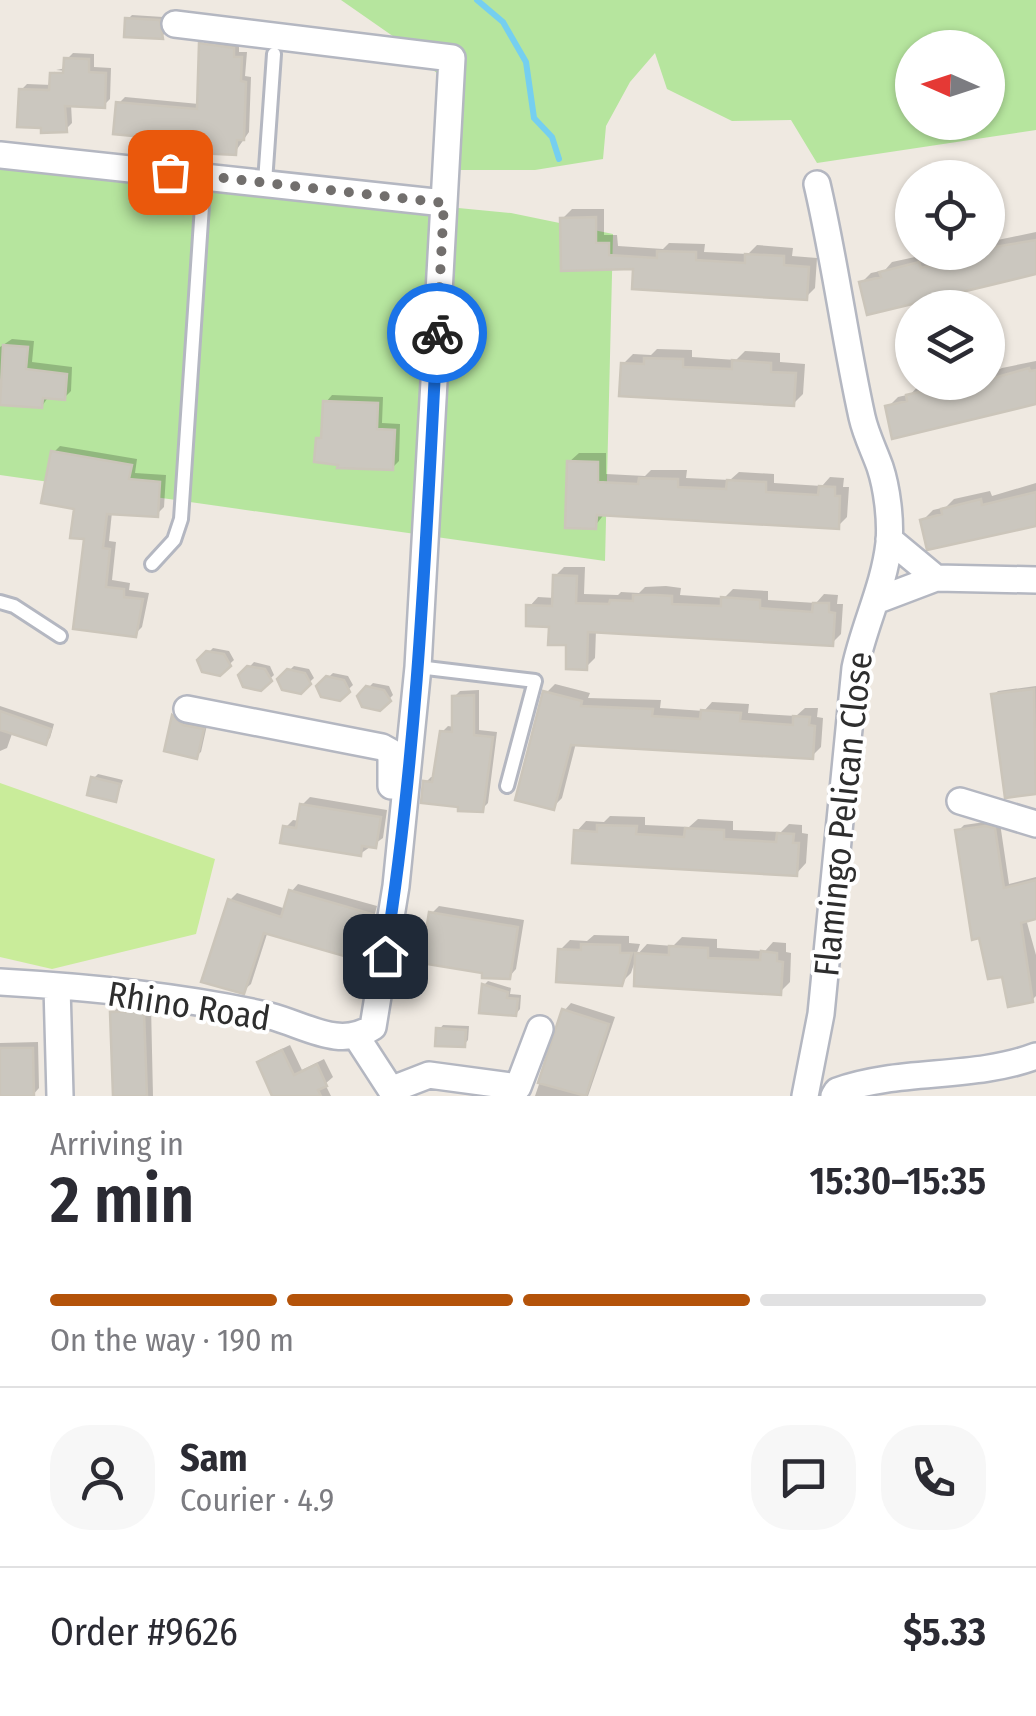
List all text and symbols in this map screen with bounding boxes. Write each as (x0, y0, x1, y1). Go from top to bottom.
north arrow (895, 30, 1005, 140)
map controls (895, 30, 1005, 400)
pin (128, 130, 213, 215)
icon: bag (143, 145, 198, 200)
button: locate (895, 160, 1005, 270)
courier (387, 283, 487, 383)
button: layers (895, 290, 1005, 400)
icon: bike (410, 306, 465, 361)
street label: Flamingo Pelican Close (805, 650, 881, 978)
pin (343, 914, 428, 999)
icon: home (358, 929, 413, 984)
street label: Rhino Road (105, 972, 273, 1040)
text: Arriving in (50, 1125, 184, 1163)
text: 15:30–15:35 (810, 1158, 986, 1204)
text: 2 min (50, 1161, 194, 1239)
text: On the way · 190 m (50, 1321, 294, 1359)
button: person (50, 1425, 155, 1530)
button: chat (751, 1425, 856, 1530)
button: phone (881, 1425, 986, 1530)
text: Sam (180, 1435, 248, 1481)
text: Courier · 4.9 (180, 1481, 334, 1519)
text: Order #9626 (50, 1609, 238, 1655)
text: $5.33 (903, 1609, 986, 1655)

